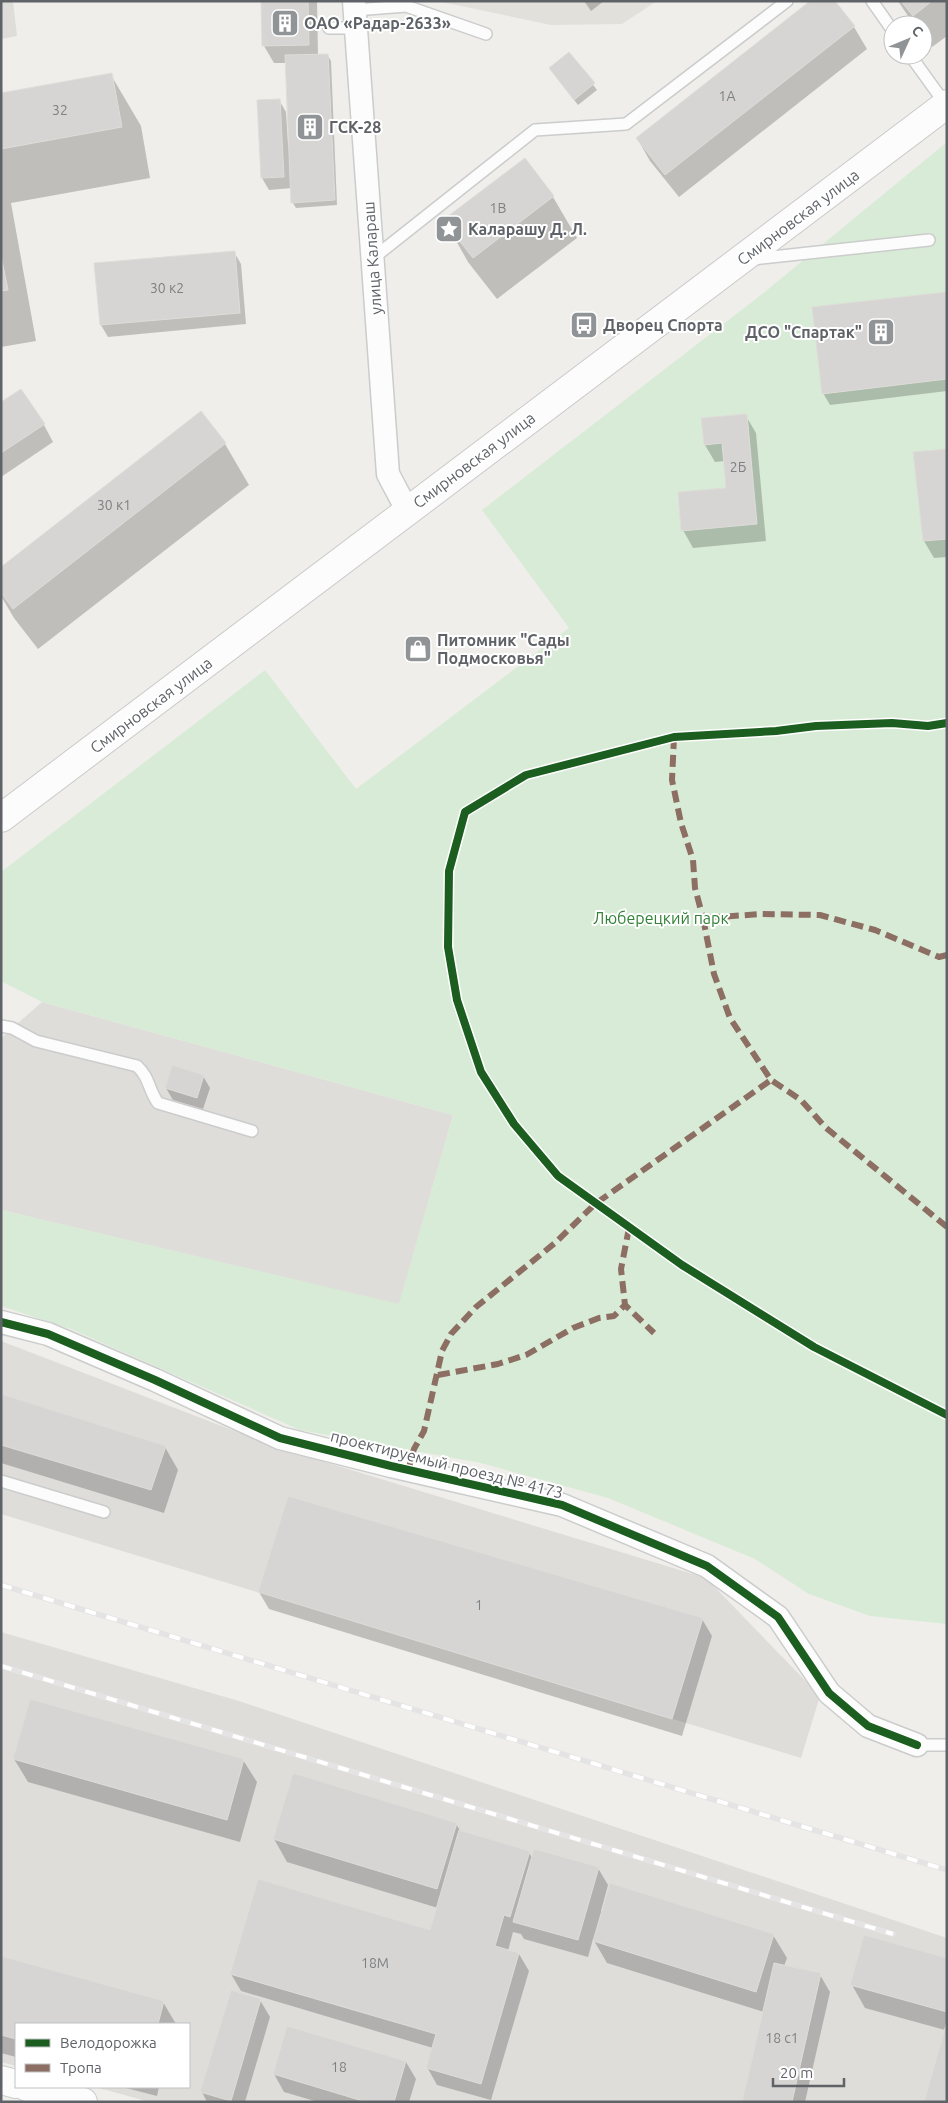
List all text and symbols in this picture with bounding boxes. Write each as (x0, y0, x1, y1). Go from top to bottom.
building icon: ОАО «Радар-2633» (270, 8, 300, 38)
place label: ОАО «Радар-2633» (304, 14, 451, 32)
north arrow (883, 15, 933, 65)
text: С (908, 22, 926, 40)
house number: 1А (719, 88, 736, 104)
house number: 32 (52, 102, 68, 118)
building icon: ГСК-28 (295, 112, 325, 142)
place label: ГСК-28 (329, 118, 381, 136)
street label: Смирновская улица (734, 165, 862, 269)
house number: 1В (490, 200, 506, 216)
street label: улица Калараш (359, 201, 385, 315)
place icon: Каларашу Д. Л. (434, 214, 464, 244)
place label: Каларашу Д. Л. (468, 220, 587, 238)
house number: 30 к2 (150, 280, 184, 296)
bus stop icon: Дворец Спорта (569, 310, 599, 340)
place label: Дворец Спорта (603, 316, 723, 334)
building icon: ДСО "Спартак" (866, 317, 896, 347)
place label: ДСО "Спартак" (745, 323, 862, 341)
street label: Смирновская улица (410, 408, 538, 512)
house number: 2Б (730, 459, 746, 475)
house number: 30 к1 (97, 497, 131, 513)
place label: Питомник "Сады Подмосковья" (437, 631, 570, 667)
shop icon: Питомник "Сады Подмосковья" (403, 634, 433, 664)
street label: Смирновская улица (87, 653, 215, 757)
park label: Люберецкий парк (593, 909, 729, 927)
street label: проектируемый проезд № 4173 (329, 1426, 565, 1502)
house number: 1 (475, 1597, 483, 1613)
house number: 18М (361, 1955, 389, 1971)
legend (15, 2023, 190, 2088)
house number: 18 с1 (765, 2030, 799, 2046)
text: Велодорожка (60, 2034, 157, 2051)
scale bar (773, 2056, 844, 2088)
text: Тропа (60, 2059, 102, 2076)
house number: 18 (331, 2059, 347, 2075)
text: 20 m (780, 2064, 813, 2081)

